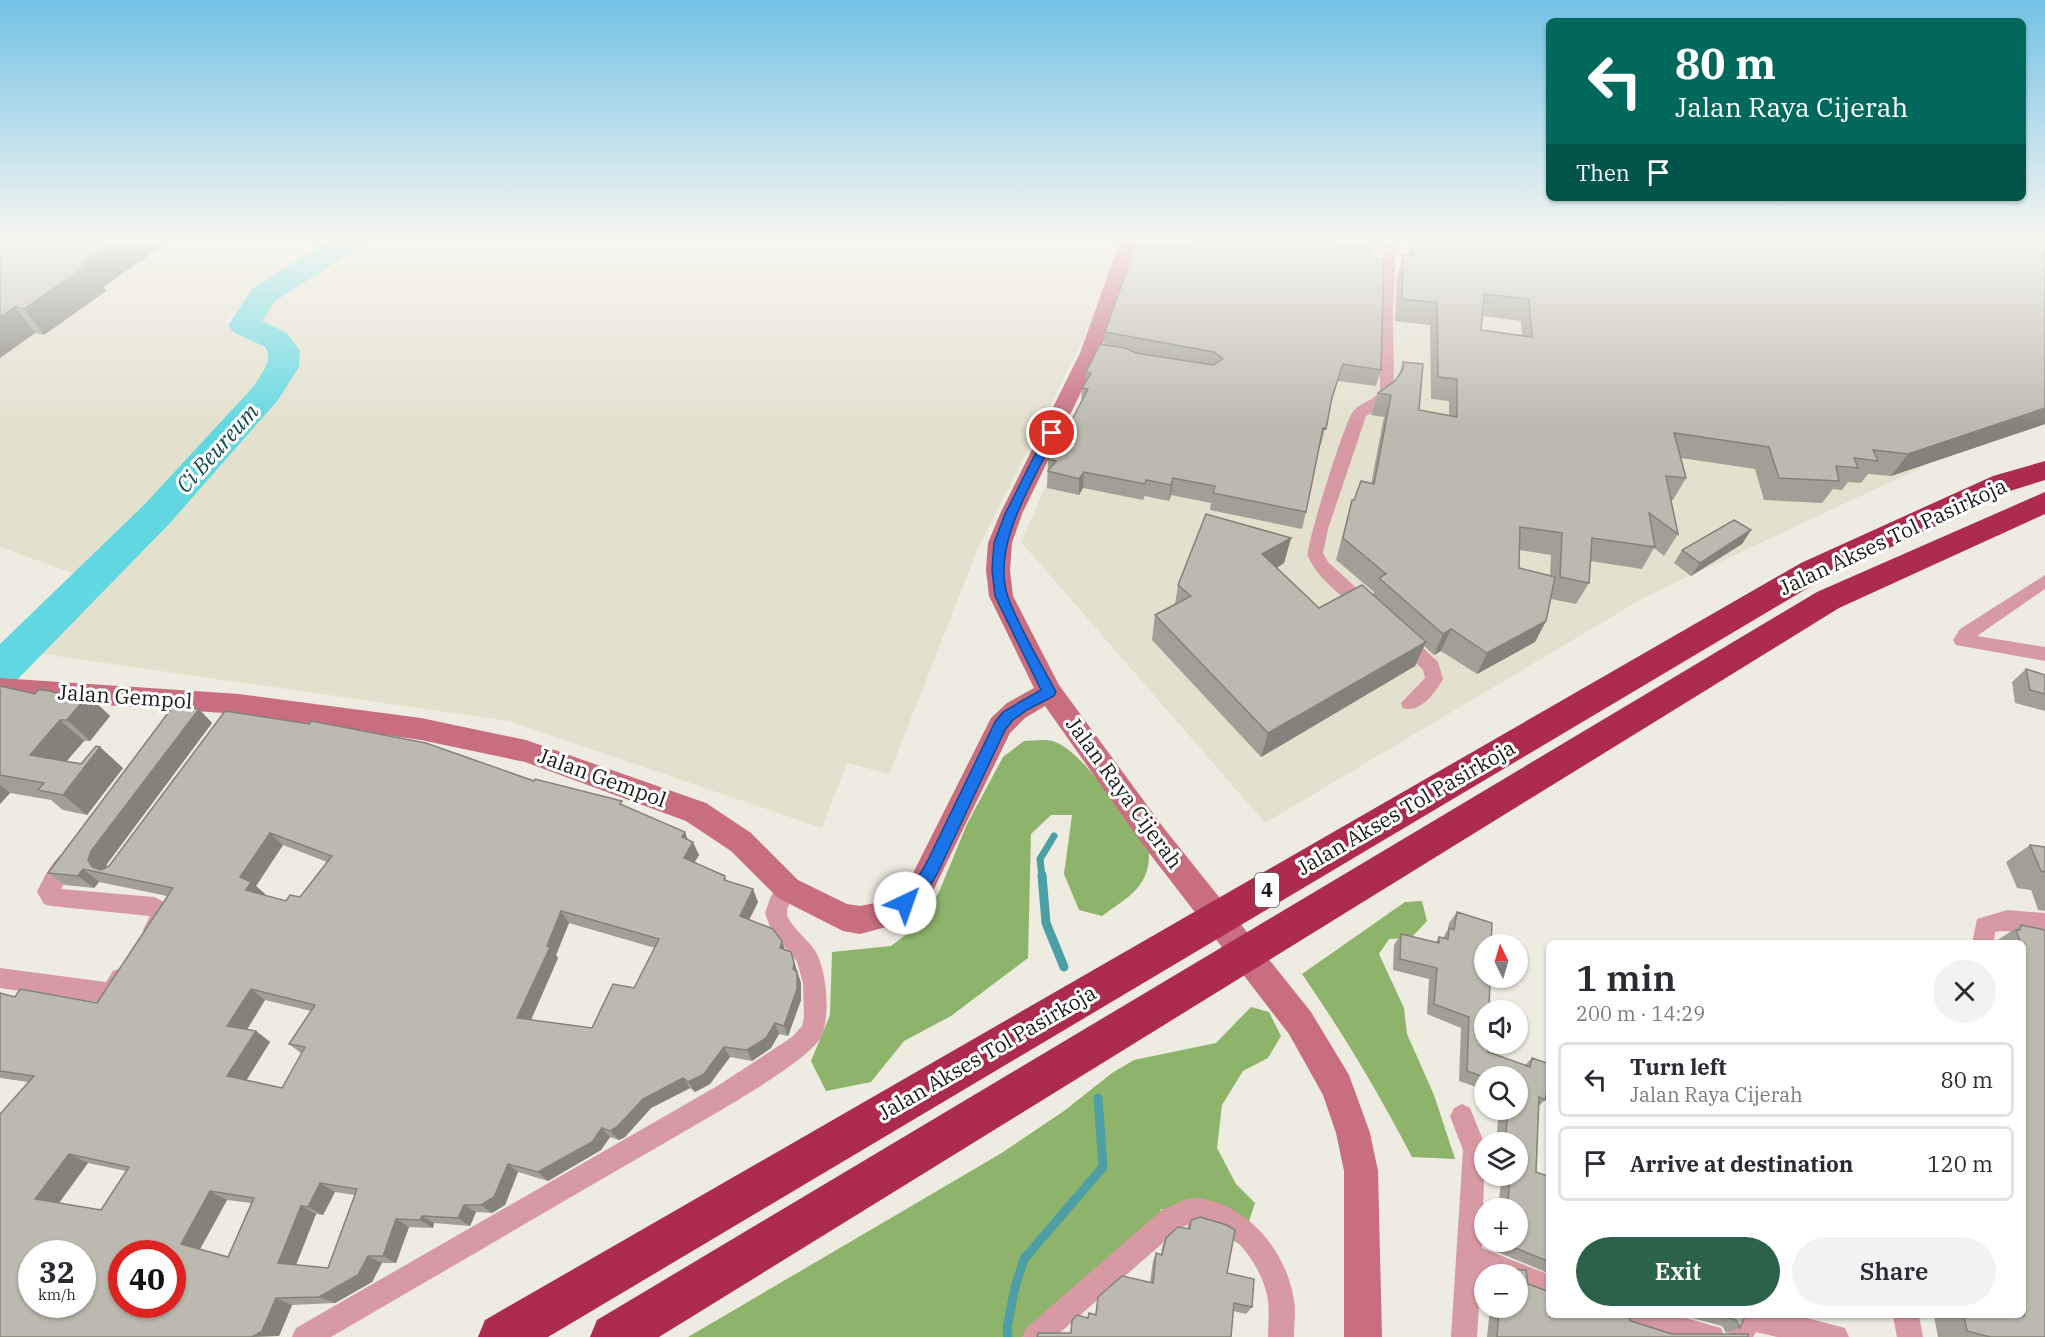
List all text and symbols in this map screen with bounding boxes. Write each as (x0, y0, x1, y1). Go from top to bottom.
text: 80 m (1675, 36, 1776, 91)
icon: left (1576, 42, 1654, 120)
text: Jalan Raya Cijerah (1675, 89, 1908, 124)
icon: arrive (1642, 156, 1675, 189)
text: Then (1576, 158, 1630, 187)
water label: Ci Beureum (169, 397, 265, 498)
pin (1026, 407, 1077, 458)
icon: arrive (1035, 416, 1068, 449)
street label: Jalan Akses Tol Pasirkoja (1774, 471, 2011, 601)
street label: Jalan Gempol (57, 677, 193, 715)
street label: Jalan Raya Cijerah (1060, 711, 1189, 874)
street label: Jalan Akses Tol Pasirkoja (1291, 733, 1520, 881)
street label: Jalan Gempol (534, 741, 670, 813)
position arrow (873, 871, 937, 935)
road number: 4 (1255, 873, 1279, 907)
north arrow (1474, 934, 1528, 988)
map controls (1474, 934, 1528, 1318)
text: 1 min (1576, 954, 1676, 1001)
button: close (1933, 960, 1996, 1023)
street label: Jalan Akses Tol Pasirkoja (872, 978, 1101, 1126)
button: sound (1474, 1000, 1528, 1054)
text: 200 m · 14:29 (1576, 1000, 1705, 1027)
text: Turn left (1630, 1052, 1726, 1081)
icon: left (1579, 1063, 1612, 1096)
text: 80 m (1941, 1065, 1993, 1094)
button: search (1474, 1066, 1528, 1120)
text: Jalan Raya Cijerah (1630, 1081, 1803, 1108)
button: layers (1474, 1132, 1528, 1186)
icon: arrive (1579, 1147, 1612, 1180)
text: Arrive at destination (1630, 1149, 1853, 1178)
text: 120 m (1927, 1149, 1993, 1178)
button: + (1474, 1198, 1528, 1252)
button: Exit (1576, 1237, 1780, 1306)
button: Share (1792, 1237, 1996, 1306)
speed limit sign: 40 (108, 1240, 186, 1318)
text: 32 (39, 1252, 75, 1291)
button: − (1474, 1264, 1528, 1318)
text: km/h (38, 1285, 76, 1304)

